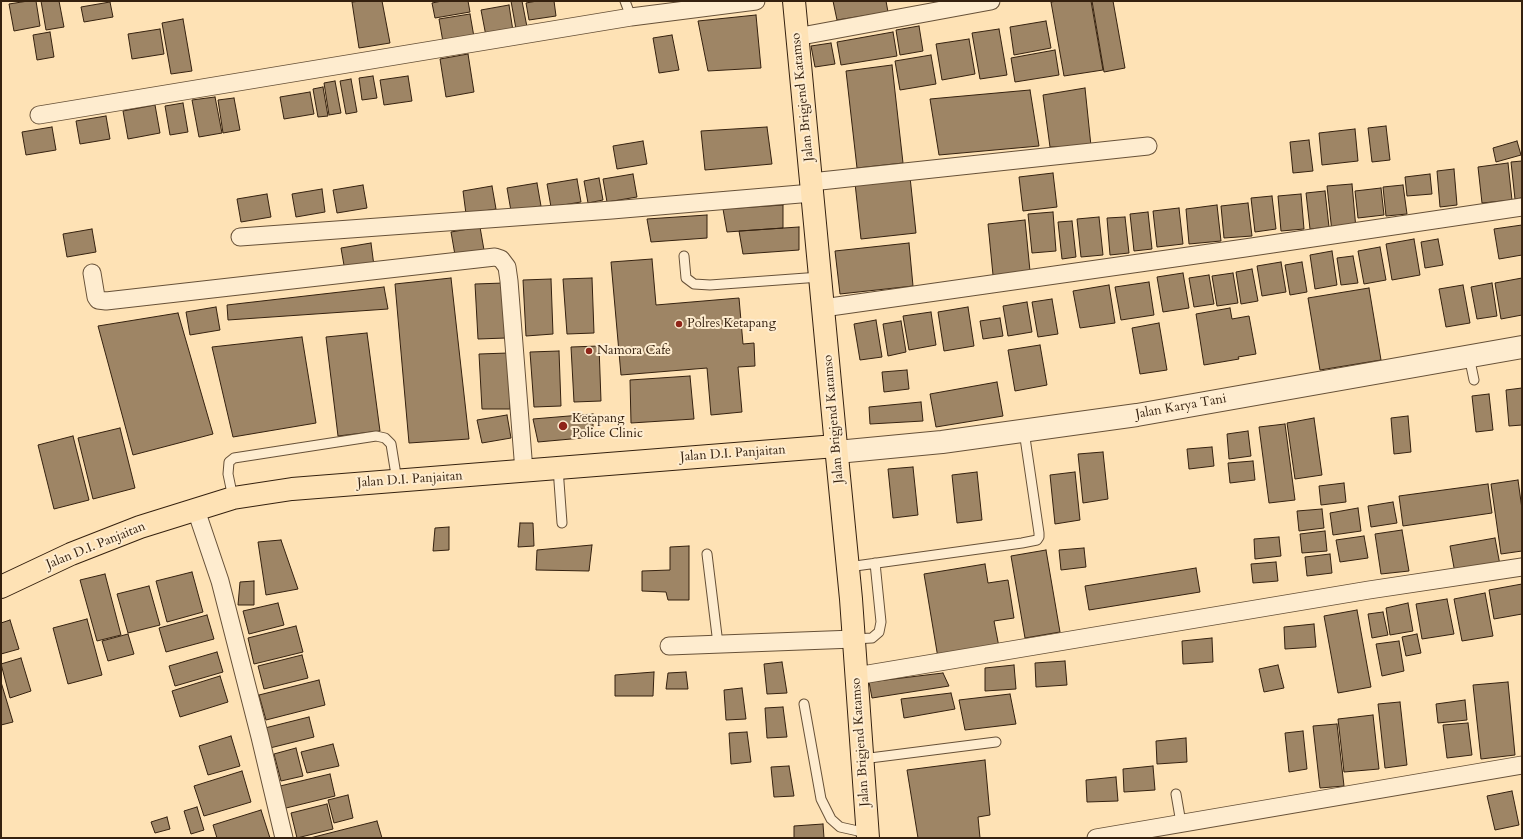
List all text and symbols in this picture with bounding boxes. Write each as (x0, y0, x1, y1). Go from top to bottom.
street label: Jalan Brigjend Katamso (788, 32, 818, 162)
place label: Polres Ketapang (687, 316, 776, 332)
marker: Polres Ketapang (674, 319, 684, 329)
place label: Namora Cafe (597, 343, 671, 359)
marker: Namora Cafe (584, 346, 594, 356)
street label: Jalan Brigjend Katamso (821, 354, 847, 484)
street label: Jalan Karya Tani (1134, 391, 1228, 423)
place label: Ketapang Police Clinic (572, 411, 643, 442)
marker: Ketapang Police Clinic (557, 420, 569, 432)
street label: Jalan D.I. Panjaitan (680, 443, 786, 465)
street label: Jalan D.I. Panjaitan (357, 469, 463, 491)
street label: Jalan D.I. Panjaitan (44, 519, 148, 573)
street label: Jalan Brigjend Katamso (849, 677, 873, 807)

